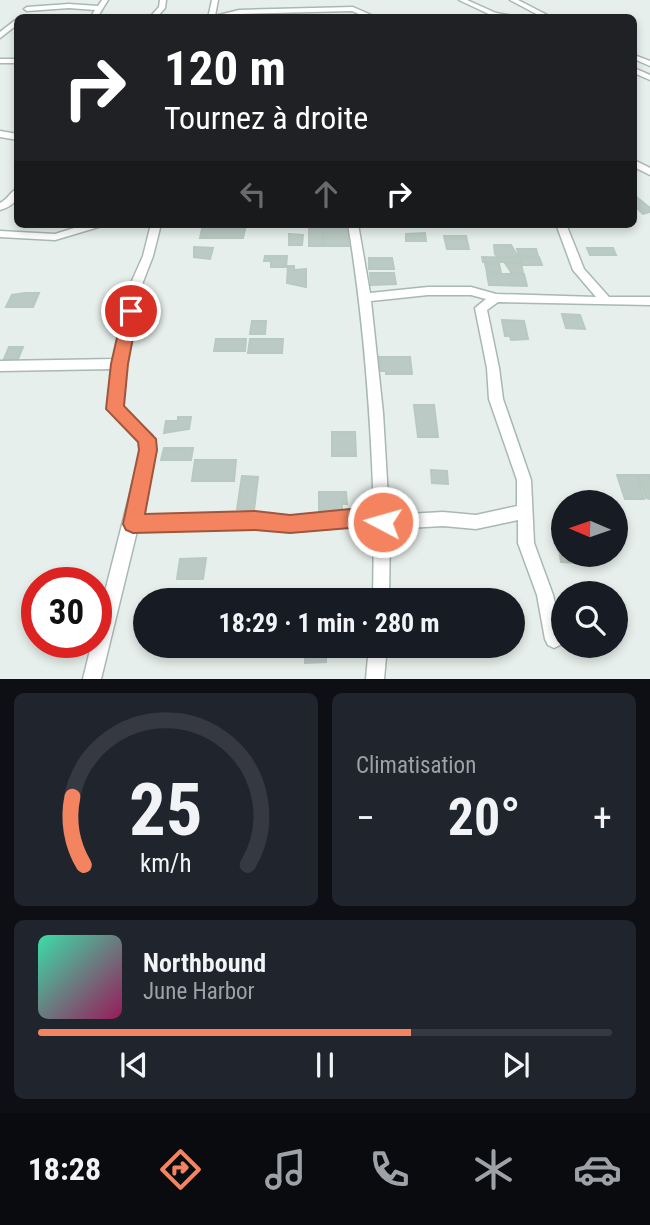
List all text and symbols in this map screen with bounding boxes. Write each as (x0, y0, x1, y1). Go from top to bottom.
text: 120 m (164, 40, 286, 97)
icon: right (49, 42, 140, 133)
text: Tournez à droite (164, 99, 368, 137)
icon: left (234, 175, 272, 213)
icon: ahead (307, 175, 345, 213)
icon: right (380, 175, 418, 213)
pin (101, 281, 161, 341)
icon: arrive (112, 292, 150, 330)
position arrow (346, 485, 420, 559)
north arrow (551, 490, 628, 567)
map controls (551, 490, 628, 658)
speed limit sign: 30 (21, 567, 112, 658)
button: search (551, 581, 628, 658)
text: 18:29 · 1 min · 280 m (219, 608, 439, 638)
text: Climatisation (356, 752, 476, 779)
text: 25 (129, 768, 203, 854)
text: 20° (448, 787, 520, 848)
text: − (356, 796, 375, 840)
text: + (593, 796, 612, 840)
text: km/h (140, 849, 192, 878)
text: Northbound (143, 948, 266, 978)
text: June Harbor (143, 978, 255, 1005)
icon: previous (115, 1046, 153, 1084)
icon: pause (306, 1046, 344, 1084)
icon: next (497, 1046, 535, 1084)
icon: directions (156, 1145, 205, 1194)
icon: music (261, 1145, 310, 1194)
icon: phone (365, 1145, 414, 1194)
icon: climate (469, 1145, 518, 1194)
icon: car (573, 1145, 622, 1194)
text: 18:28 (28, 1150, 101, 1188)

